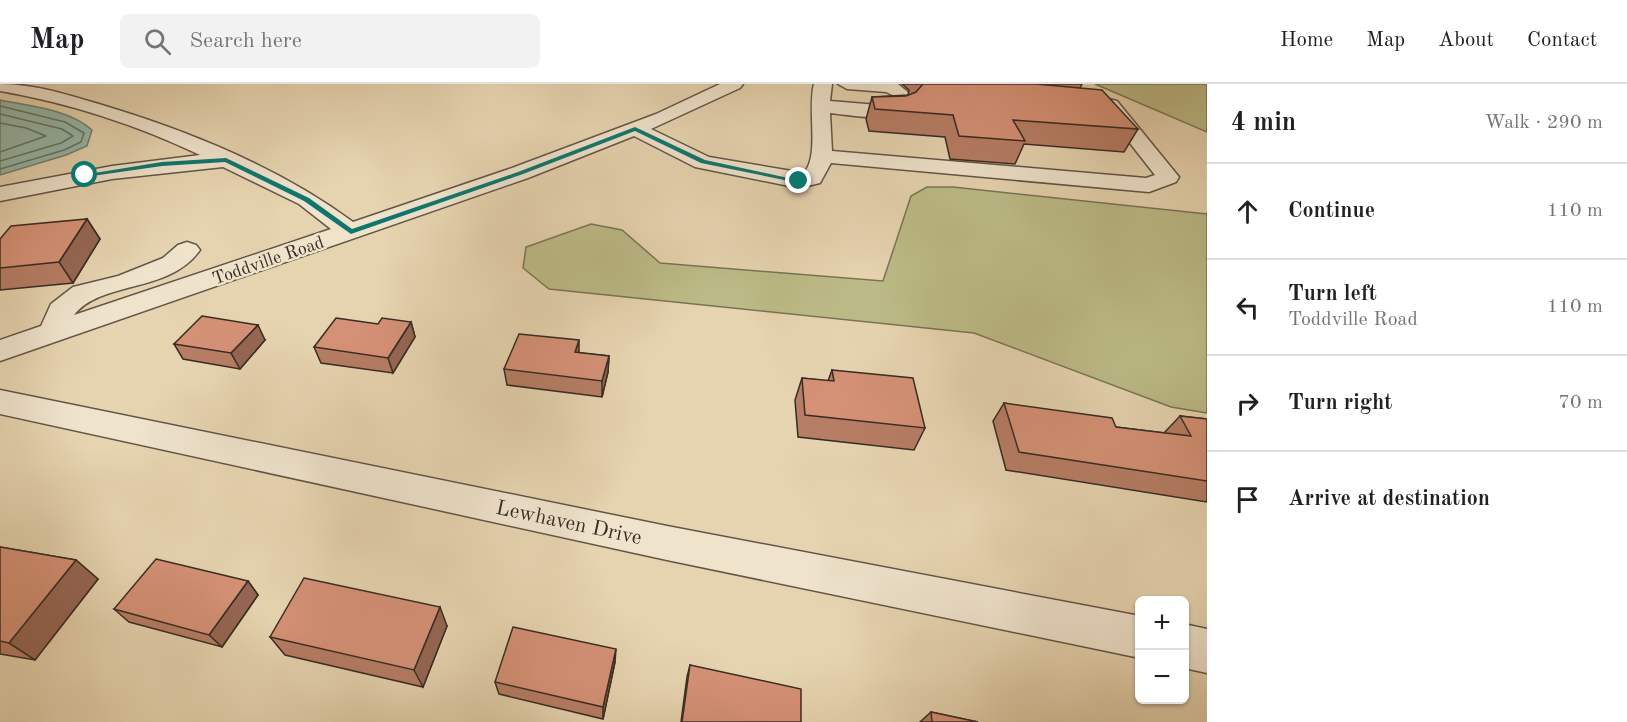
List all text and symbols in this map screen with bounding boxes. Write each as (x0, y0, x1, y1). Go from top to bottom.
search box (120, 14, 540, 68)
icon: search (141, 25, 174, 58)
text: Map (30, 27, 84, 55)
text: Search here (189, 30, 302, 52)
text: Home (1280, 30, 1333, 51)
text: Map (1366, 30, 1405, 51)
text: About (1438, 30, 1494, 51)
text: Contact (1527, 30, 1597, 51)
text: 4 min (1231, 110, 1296, 136)
text: Walk · 290 m (1484, 113, 1603, 133)
route start (71, 161, 97, 187)
route end (785, 167, 811, 193)
icon: ahead (1231, 195, 1264, 228)
text: Continue (1288, 200, 1375, 222)
text: 110 m (1547, 201, 1603, 221)
street label: Toddville Road (210, 233, 327, 288)
text: Turn left (1288, 283, 1377, 305)
icon: left (1231, 291, 1264, 324)
text: 110 m (1547, 297, 1603, 317)
text: Toddville Road (1288, 310, 1418, 330)
icon: right (1231, 387, 1264, 420)
text: Turn right (1288, 392, 1392, 414)
text: 70 m (1558, 393, 1603, 413)
icon: arrive (1231, 483, 1264, 516)
text: Arrive at destination (1288, 488, 1490, 510)
street label: Lewhaven Drive (494, 498, 644, 549)
map controls (1135, 596, 1189, 704)
button: + (1135, 596, 1189, 650)
button: − (1135, 650, 1189, 704)

